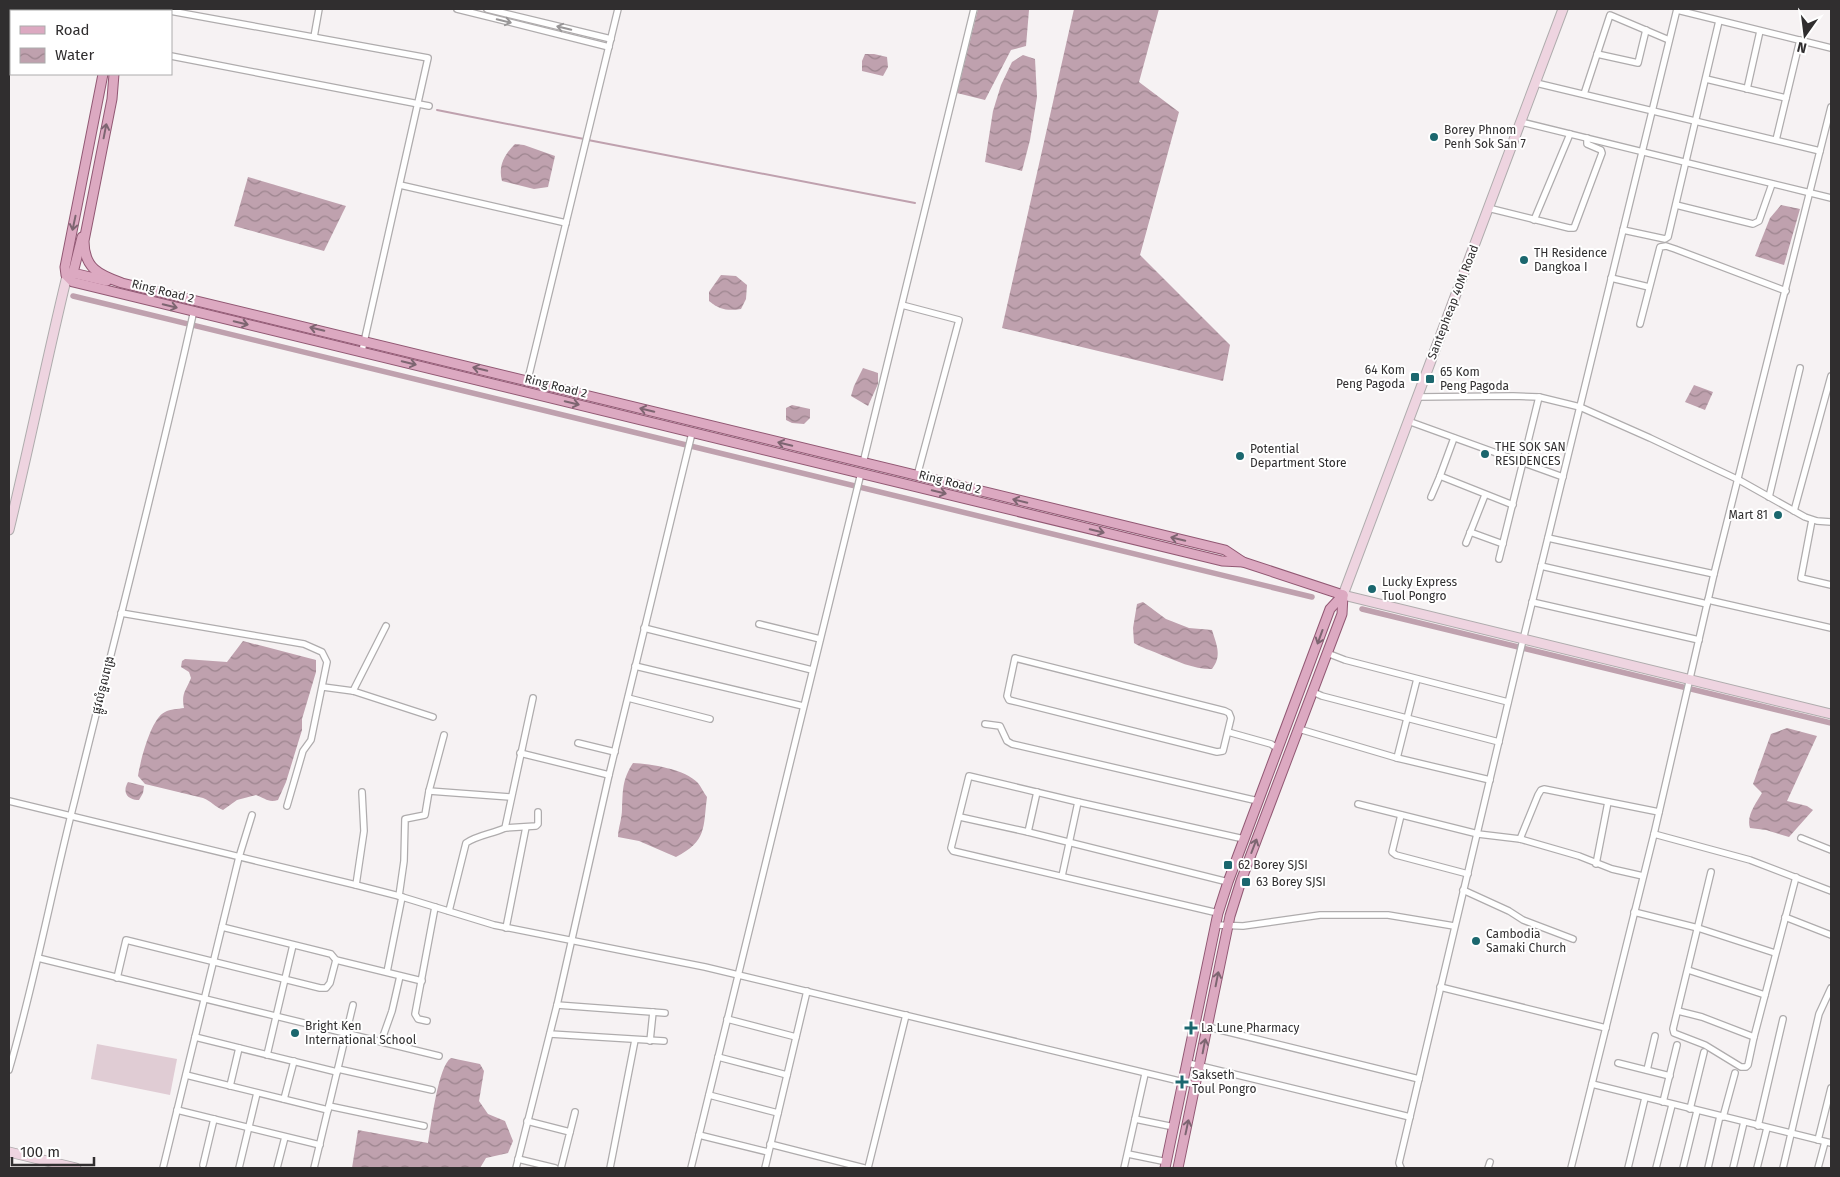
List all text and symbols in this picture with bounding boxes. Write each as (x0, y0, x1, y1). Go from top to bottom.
legend (10, 10, 172, 75)
north arrow (1780, 10, 1830, 60)
one-way arrow (495, 16, 511, 26)
text: Road (55, 21, 90, 39)
one-way arrow (556, 22, 572, 32)
text: N (1795, 38, 1809, 57)
text: Water (55, 46, 94, 64)
one-way arrow (101, 123, 111, 139)
place label: Borey Phnom Penh Sok San 7 (1444, 123, 1526, 151)
marker: Borey Phnom Penh Sok San 7 (1428, 131, 1440, 143)
one-way arrow (69, 215, 78, 231)
street label: Santepheap 40M Road (1425, 243, 1481, 361)
place label: TH Residence Dangkoa I (1534, 246, 1607, 274)
marker: TH Residence Dangkoa I (1518, 254, 1530, 266)
street label: Ring Road 2 (130, 276, 196, 306)
one-way arrow (162, 302, 178, 311)
one-way arrow (233, 319, 249, 328)
one-way arrow (310, 324, 326, 333)
one-way arrow (401, 359, 417, 368)
place label: 64 Kom Peng Pagoda (1336, 363, 1405, 391)
one-way arrow (473, 364, 489, 373)
place label: 65 Kom Peng Pagoda (1440, 365, 1509, 393)
street label: Ring Road 2 (523, 371, 589, 401)
marker: 64 Kom Peng Pagoda (1409, 371, 1421, 383)
marker: 65 Kom Peng Pagoda (1424, 373, 1436, 385)
one-way arrow (564, 399, 580, 408)
one-way arrow (640, 405, 656, 414)
one-way arrow (777, 439, 793, 448)
place label: THE SOK SAN RESIDENCES (1495, 440, 1566, 468)
place label: Potential Department Store (1250, 442, 1347, 470)
marker: THE SOK SAN RESIDENCES (1479, 448, 1491, 460)
marker: Potential Department Store (1234, 450, 1246, 462)
street label: Ring Road 2 (917, 467, 983, 497)
one-way arrow (930, 488, 946, 497)
one-way arrow (1012, 496, 1028, 505)
place label: Mart 81 (1729, 508, 1768, 522)
marker: Mart 81 (1772, 509, 1784, 521)
one-way arrow (1088, 527, 1104, 536)
one-way arrow (1170, 534, 1186, 543)
place label: Lucky Express Tuol Pongro (1382, 575, 1457, 603)
marker: Lucky Express Tuol Pongro (1366, 583, 1378, 595)
one-way arrow (1315, 628, 1324, 644)
street label: ផ្លូវលំទួលពង្រ (89, 654, 120, 717)
one-way arrow (1251, 838, 1260, 853)
place label: 62 Borey SJSI (1238, 858, 1308, 872)
marker: 62 Borey SJSI (1222, 859, 1234, 871)
place label: 63 Borey SJSI (1256, 875, 1326, 889)
marker: 63 Borey SJSI (1240, 876, 1252, 888)
place label: Cambodia Samaki Church (1486, 927, 1566, 955)
marker: Cambodia Samaki Church (1470, 935, 1482, 947)
one-way arrow (1213, 971, 1222, 987)
place label: Bright Ken International School (305, 1019, 417, 1047)
place label: La Lune Pharmacy (1201, 1021, 1300, 1035)
marker: La Lune Pharmacy (1185, 1022, 1197, 1034)
marker: Bright Ken International School (289, 1027, 301, 1039)
one-way arrow (1200, 1039, 1209, 1055)
place label: Sakseth Toul Pongro (1192, 1068, 1256, 1096)
marker: Sakseth Toul Pongro (1176, 1076, 1188, 1088)
one-way arrow (1183, 1119, 1192, 1135)
scale bar (12, 1134, 95, 1166)
text: 100 m (20, 1143, 60, 1161)

